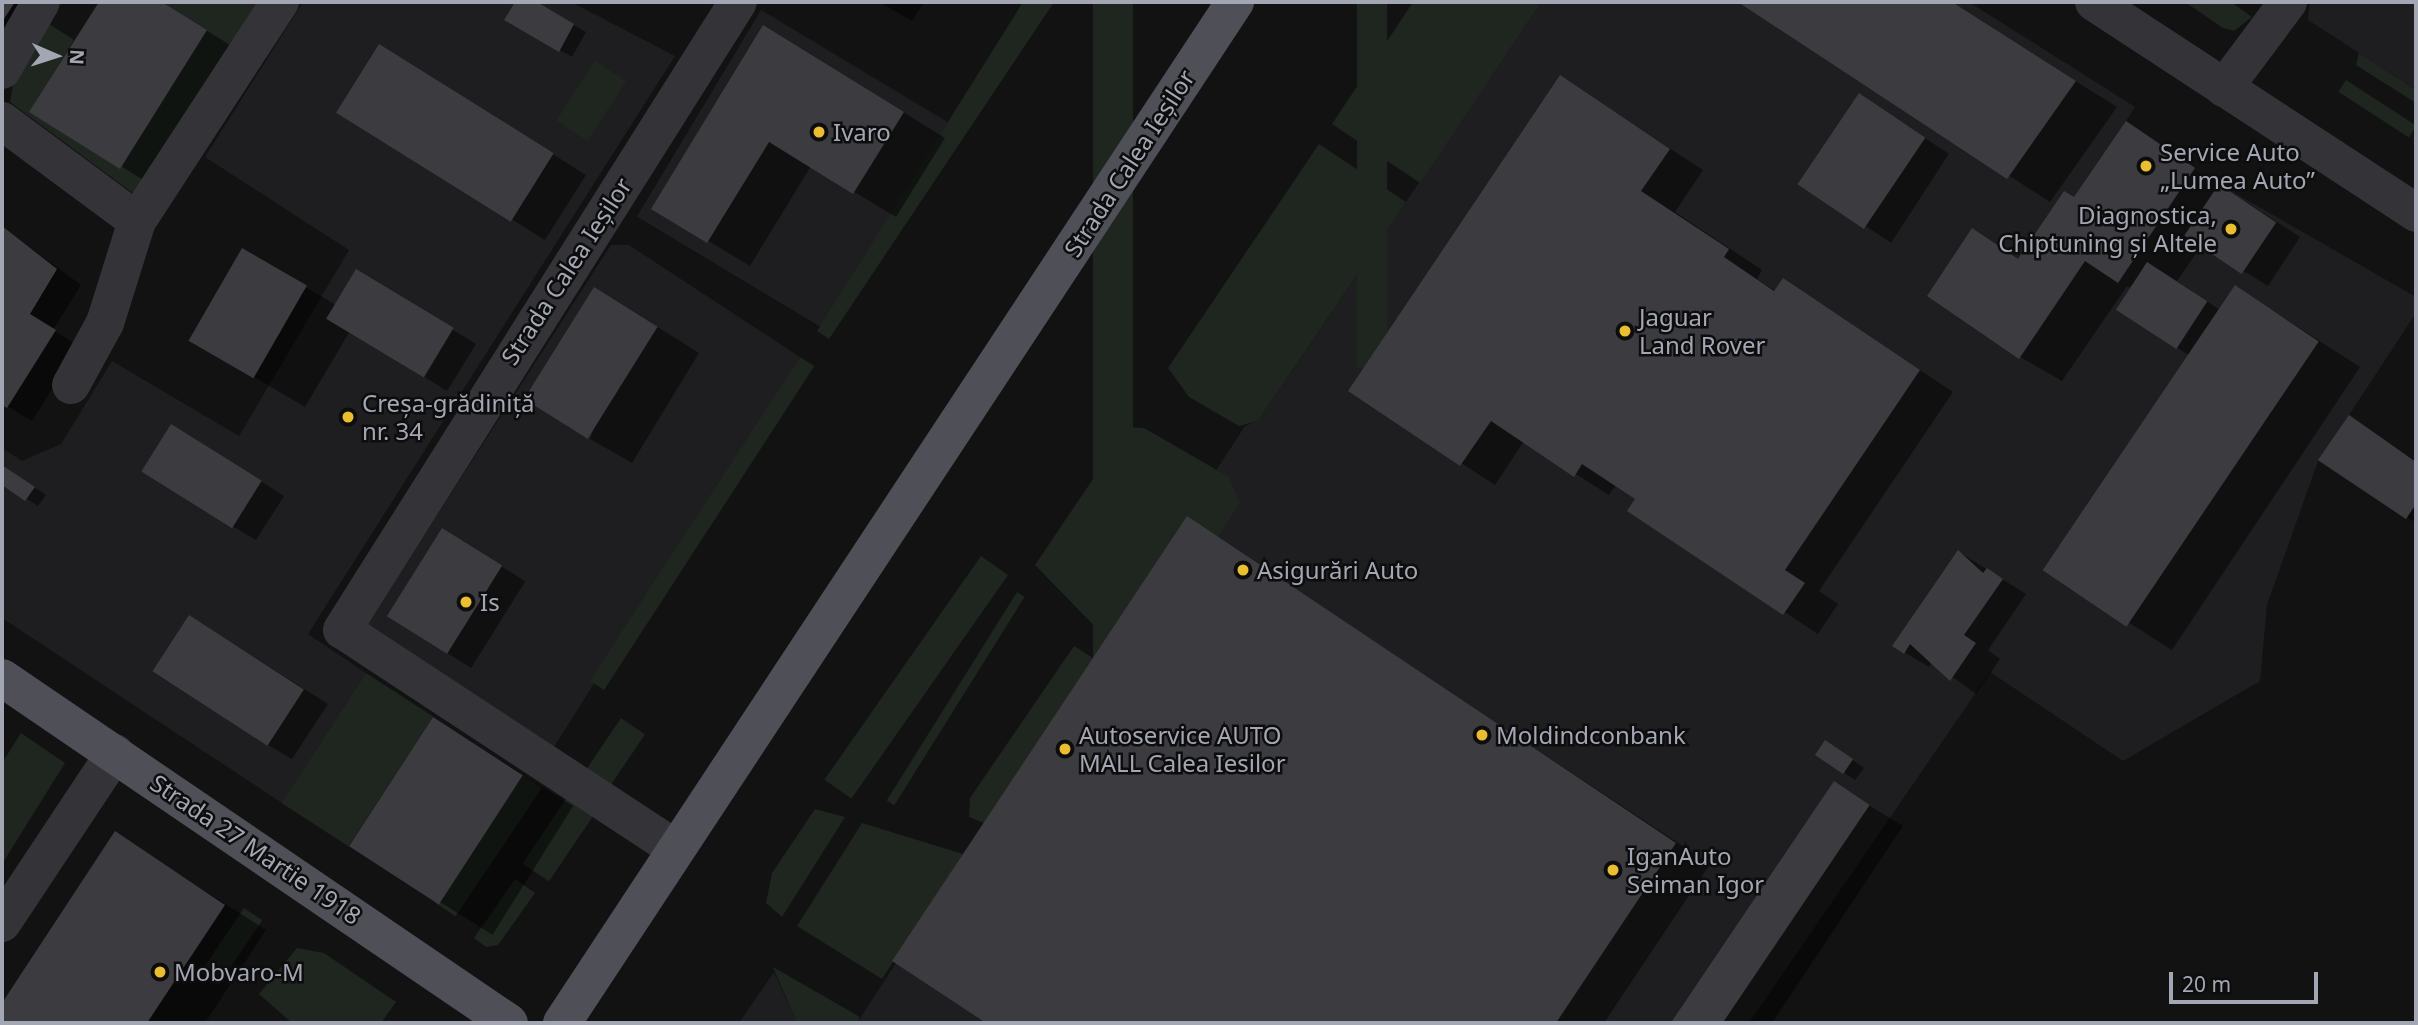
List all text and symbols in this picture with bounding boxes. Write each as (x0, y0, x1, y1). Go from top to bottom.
north arrow (21, 21, 91, 91)
text: N (64, 49, 90, 65)
street label: Strada Calea Ieșilor (1058, 64, 1200, 262)
place label: Ivaro (833, 118, 891, 146)
marker: Ivaro (811, 124, 827, 140)
place label: Service Auto „Lumea Auto” (2160, 138, 2315, 194)
marker: Service Auto „Lumea Auto” (2138, 158, 2154, 174)
street label: Strada Calea Ieșilor (495, 172, 637, 370)
place label: Diagnostica, Chiptuning și Altele (1998, 201, 2217, 257)
marker: Diagnostica, Chiptuning și Altele (2223, 221, 2239, 237)
place label: Jaguar Land Rover (1639, 303, 1765, 359)
marker: Jaguar Land Rover (1617, 323, 1633, 339)
place label: Creșa-grădiniță nr. 34 (362, 389, 535, 445)
marker: Creșa-grădiniță nr. 34 (340, 409, 356, 425)
place label: Asigurări Auto (1257, 556, 1418, 584)
marker: Asigurări Auto (1235, 562, 1251, 578)
place label: Is (480, 588, 500, 616)
marker: Is (458, 594, 474, 610)
place label: Autoservice AUTO MALL Calea Iesilor (1079, 721, 1286, 777)
place label: Moldindconbank (1496, 721, 1686, 749)
marker: Moldindconbank (1474, 727, 1490, 743)
marker: Autoservice AUTO MALL Calea Iesilor (1057, 741, 1073, 757)
street label: Strada 27 Martie 1918 (145, 768, 367, 930)
place label: IganAuto Seiman Igor (1627, 842, 1764, 898)
marker: IganAuto Seiman Igor (1605, 862, 1621, 878)
place label: Mobvaro-M (174, 958, 304, 986)
scale bar (2173, 958, 2322, 1002)
marker: Mobvaro-M (152, 964, 168, 980)
text: 20 m (2182, 970, 2231, 998)

